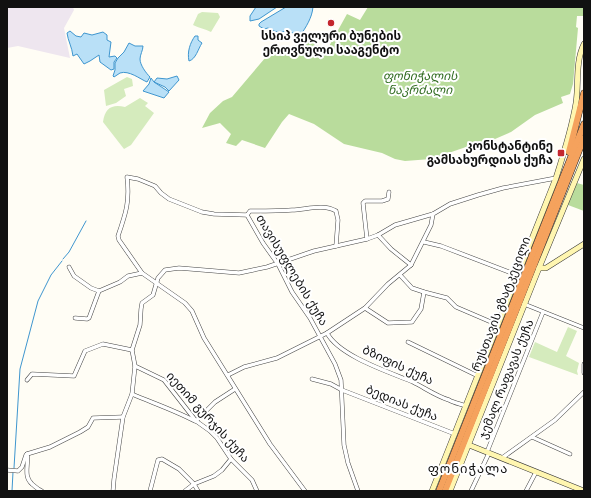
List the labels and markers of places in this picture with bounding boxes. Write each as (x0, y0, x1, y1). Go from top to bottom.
marker: სსიპ ველური ბუნების ეროვნული სააგენტო (326, 18, 336, 28)
place label: სსიპ ველური ბუნების ეროვნული სააგენტო (261, 28, 401, 58)
place label: კონსტანტინე გამსახურდიას ქუჩა (427, 138, 553, 168)
marker: კონსტანტინე გამსახურდიას ქუჩა (556, 148, 566, 158)

